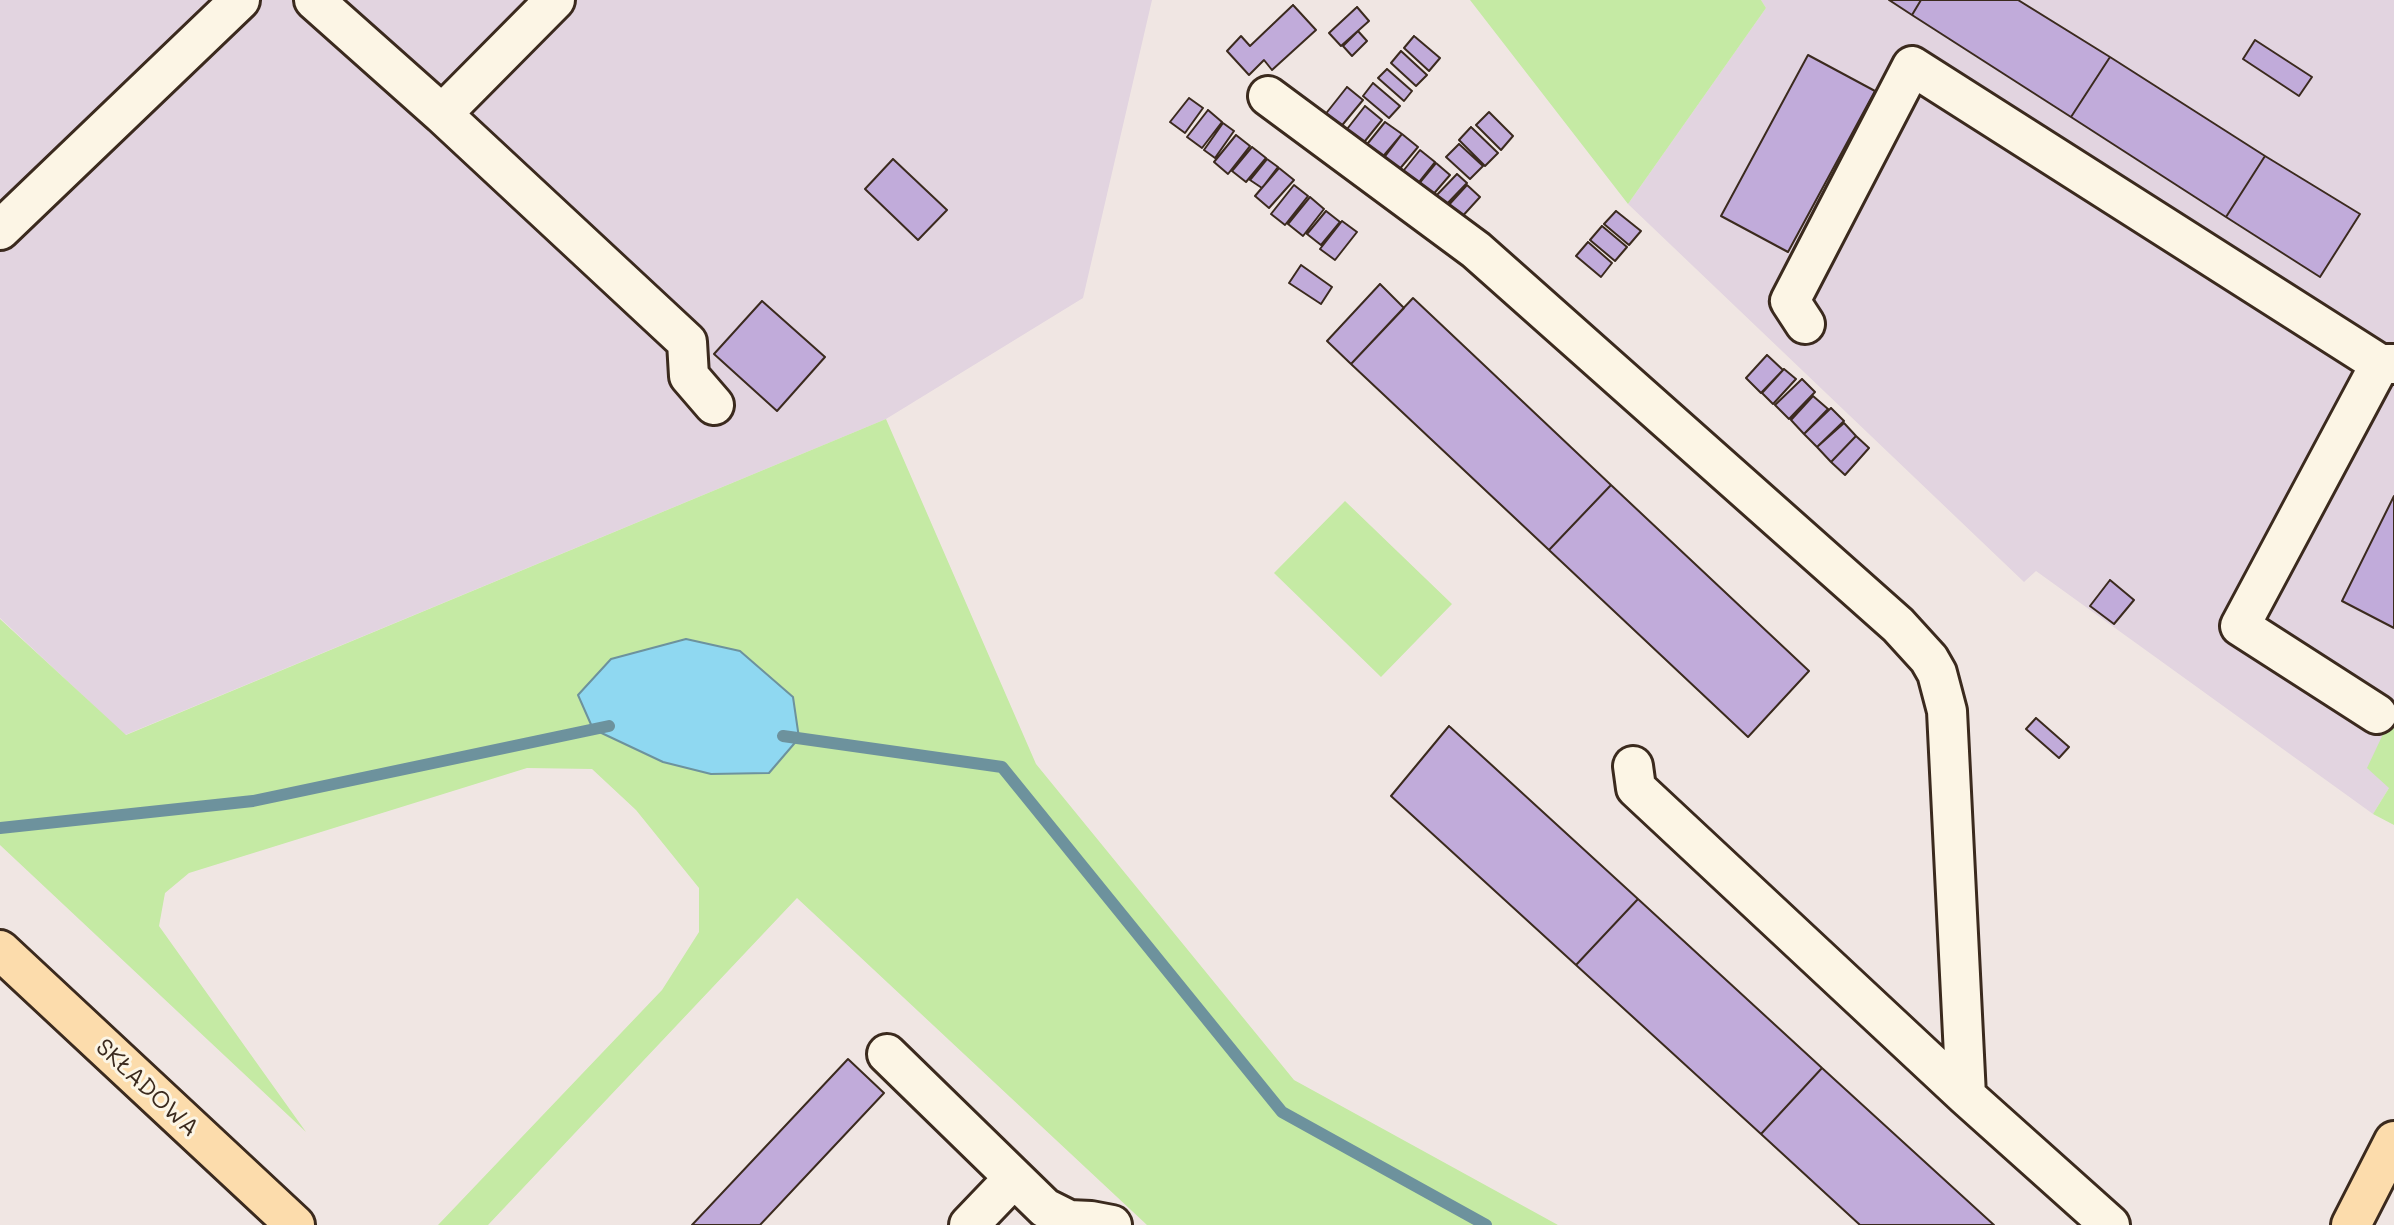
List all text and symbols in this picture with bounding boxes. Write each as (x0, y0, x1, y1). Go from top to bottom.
street label: SKŁADOWA (89, 1033, 205, 1143)

